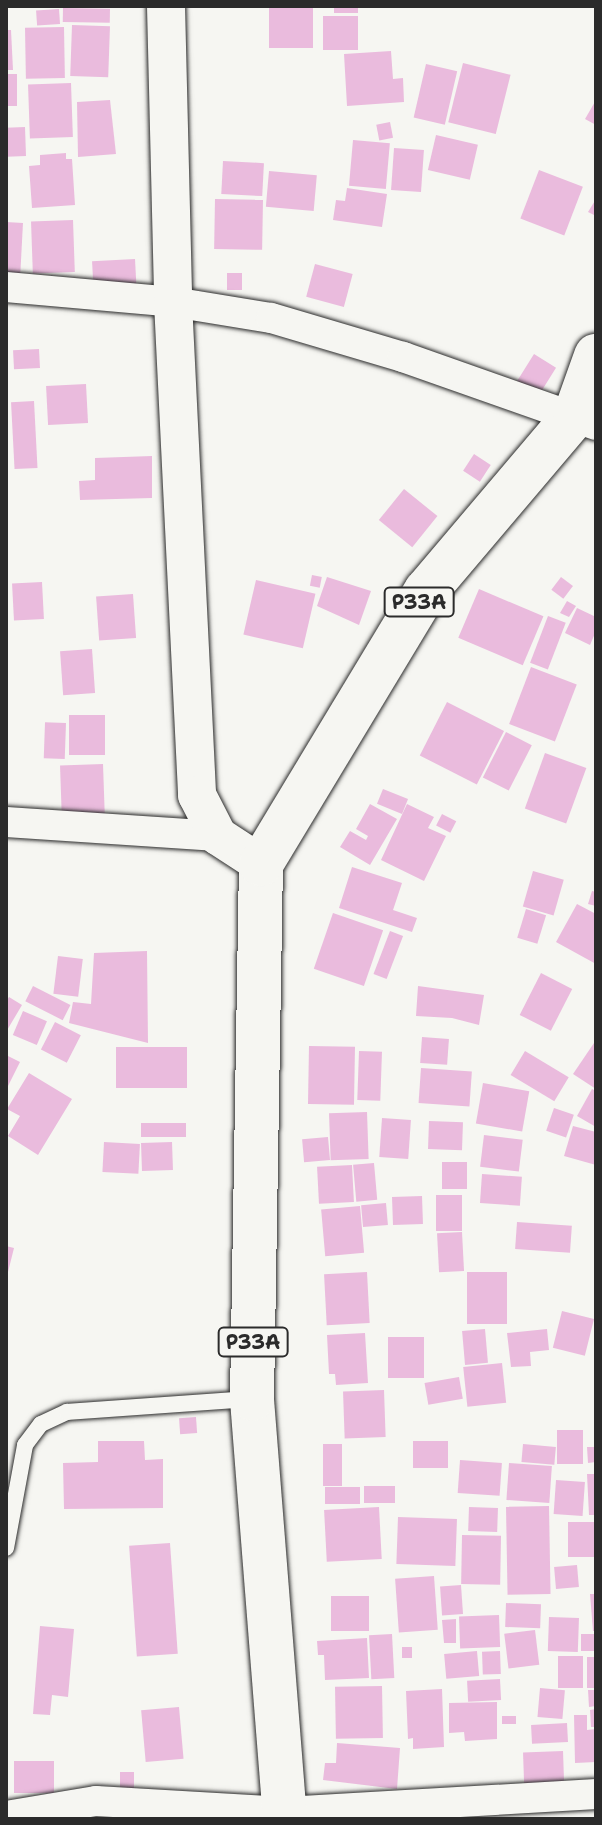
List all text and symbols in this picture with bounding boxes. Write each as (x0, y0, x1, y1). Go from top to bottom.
road number: P33A (383, 586, 455, 618)
road number: P33A (217, 1326, 289, 1358)

